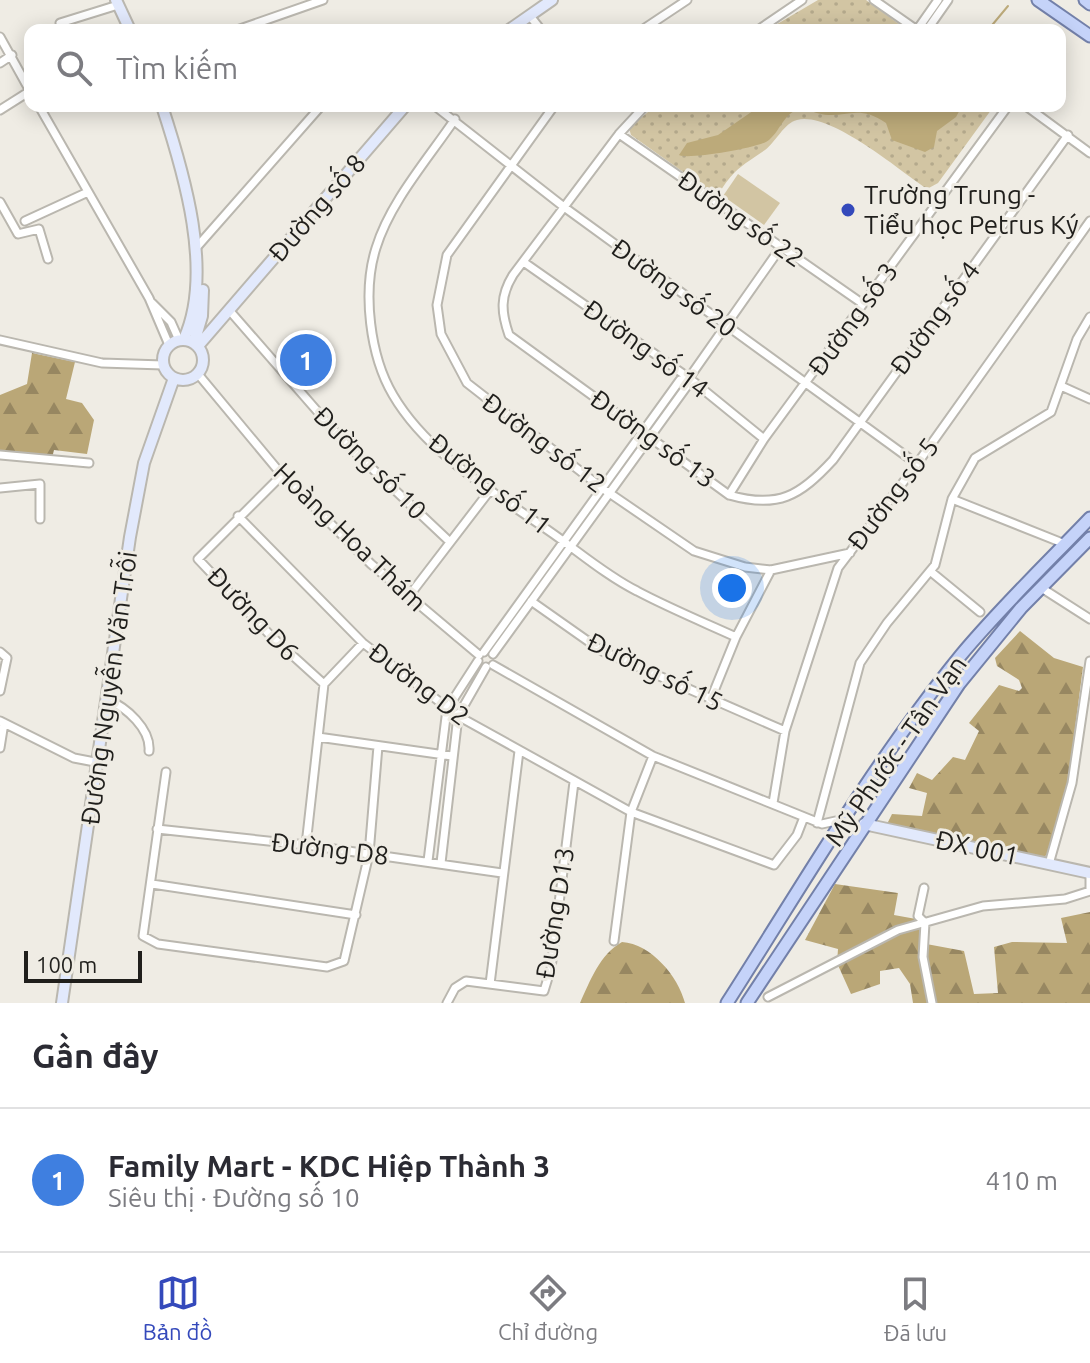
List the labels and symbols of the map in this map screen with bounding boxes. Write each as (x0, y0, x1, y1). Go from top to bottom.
street label: Đường số 8 (260, 146, 371, 267)
street label: Đường số 22 (673, 162, 812, 273)
place label: Trường Trung - Tiểu học Petrus Ký (864, 180, 1078, 239)
marker: Trường Trung - Tiểu học Petrus Ký (839, 201, 857, 219)
street label: Đường số 20 (606, 230, 744, 342)
street label: Đường số 4 (881, 254, 985, 380)
street label: Đường số 3 (799, 255, 903, 381)
street label: Đường số 14 (578, 291, 716, 403)
pin: 1 (280, 330, 332, 390)
street label: Đường số 13 (585, 381, 723, 493)
street label: Đường số 12 (477, 384, 614, 498)
street label: Đường số 10 (308, 398, 435, 525)
street label: Đường số 11 (424, 424, 559, 540)
street label: Đường số 5 (839, 430, 944, 555)
street label: Hoàng Hoa Thám (268, 457, 432, 617)
street label: Đường Nguyễn Văn Trỗi (73, 549, 142, 827)
street label: Đường D6 (202, 561, 305, 666)
your location (712, 568, 752, 608)
street label: Đường số 15 (583, 623, 729, 717)
street label: Đường D2 (363, 636, 475, 731)
street label: Mỹ Phước - Tân Vạn (819, 650, 972, 851)
street label: ĐX 001 (933, 825, 1021, 870)
street label: Đường D8 (270, 827, 390, 870)
street label: Đường D13 (530, 845, 579, 981)
scale bar (24, 947, 142, 983)

